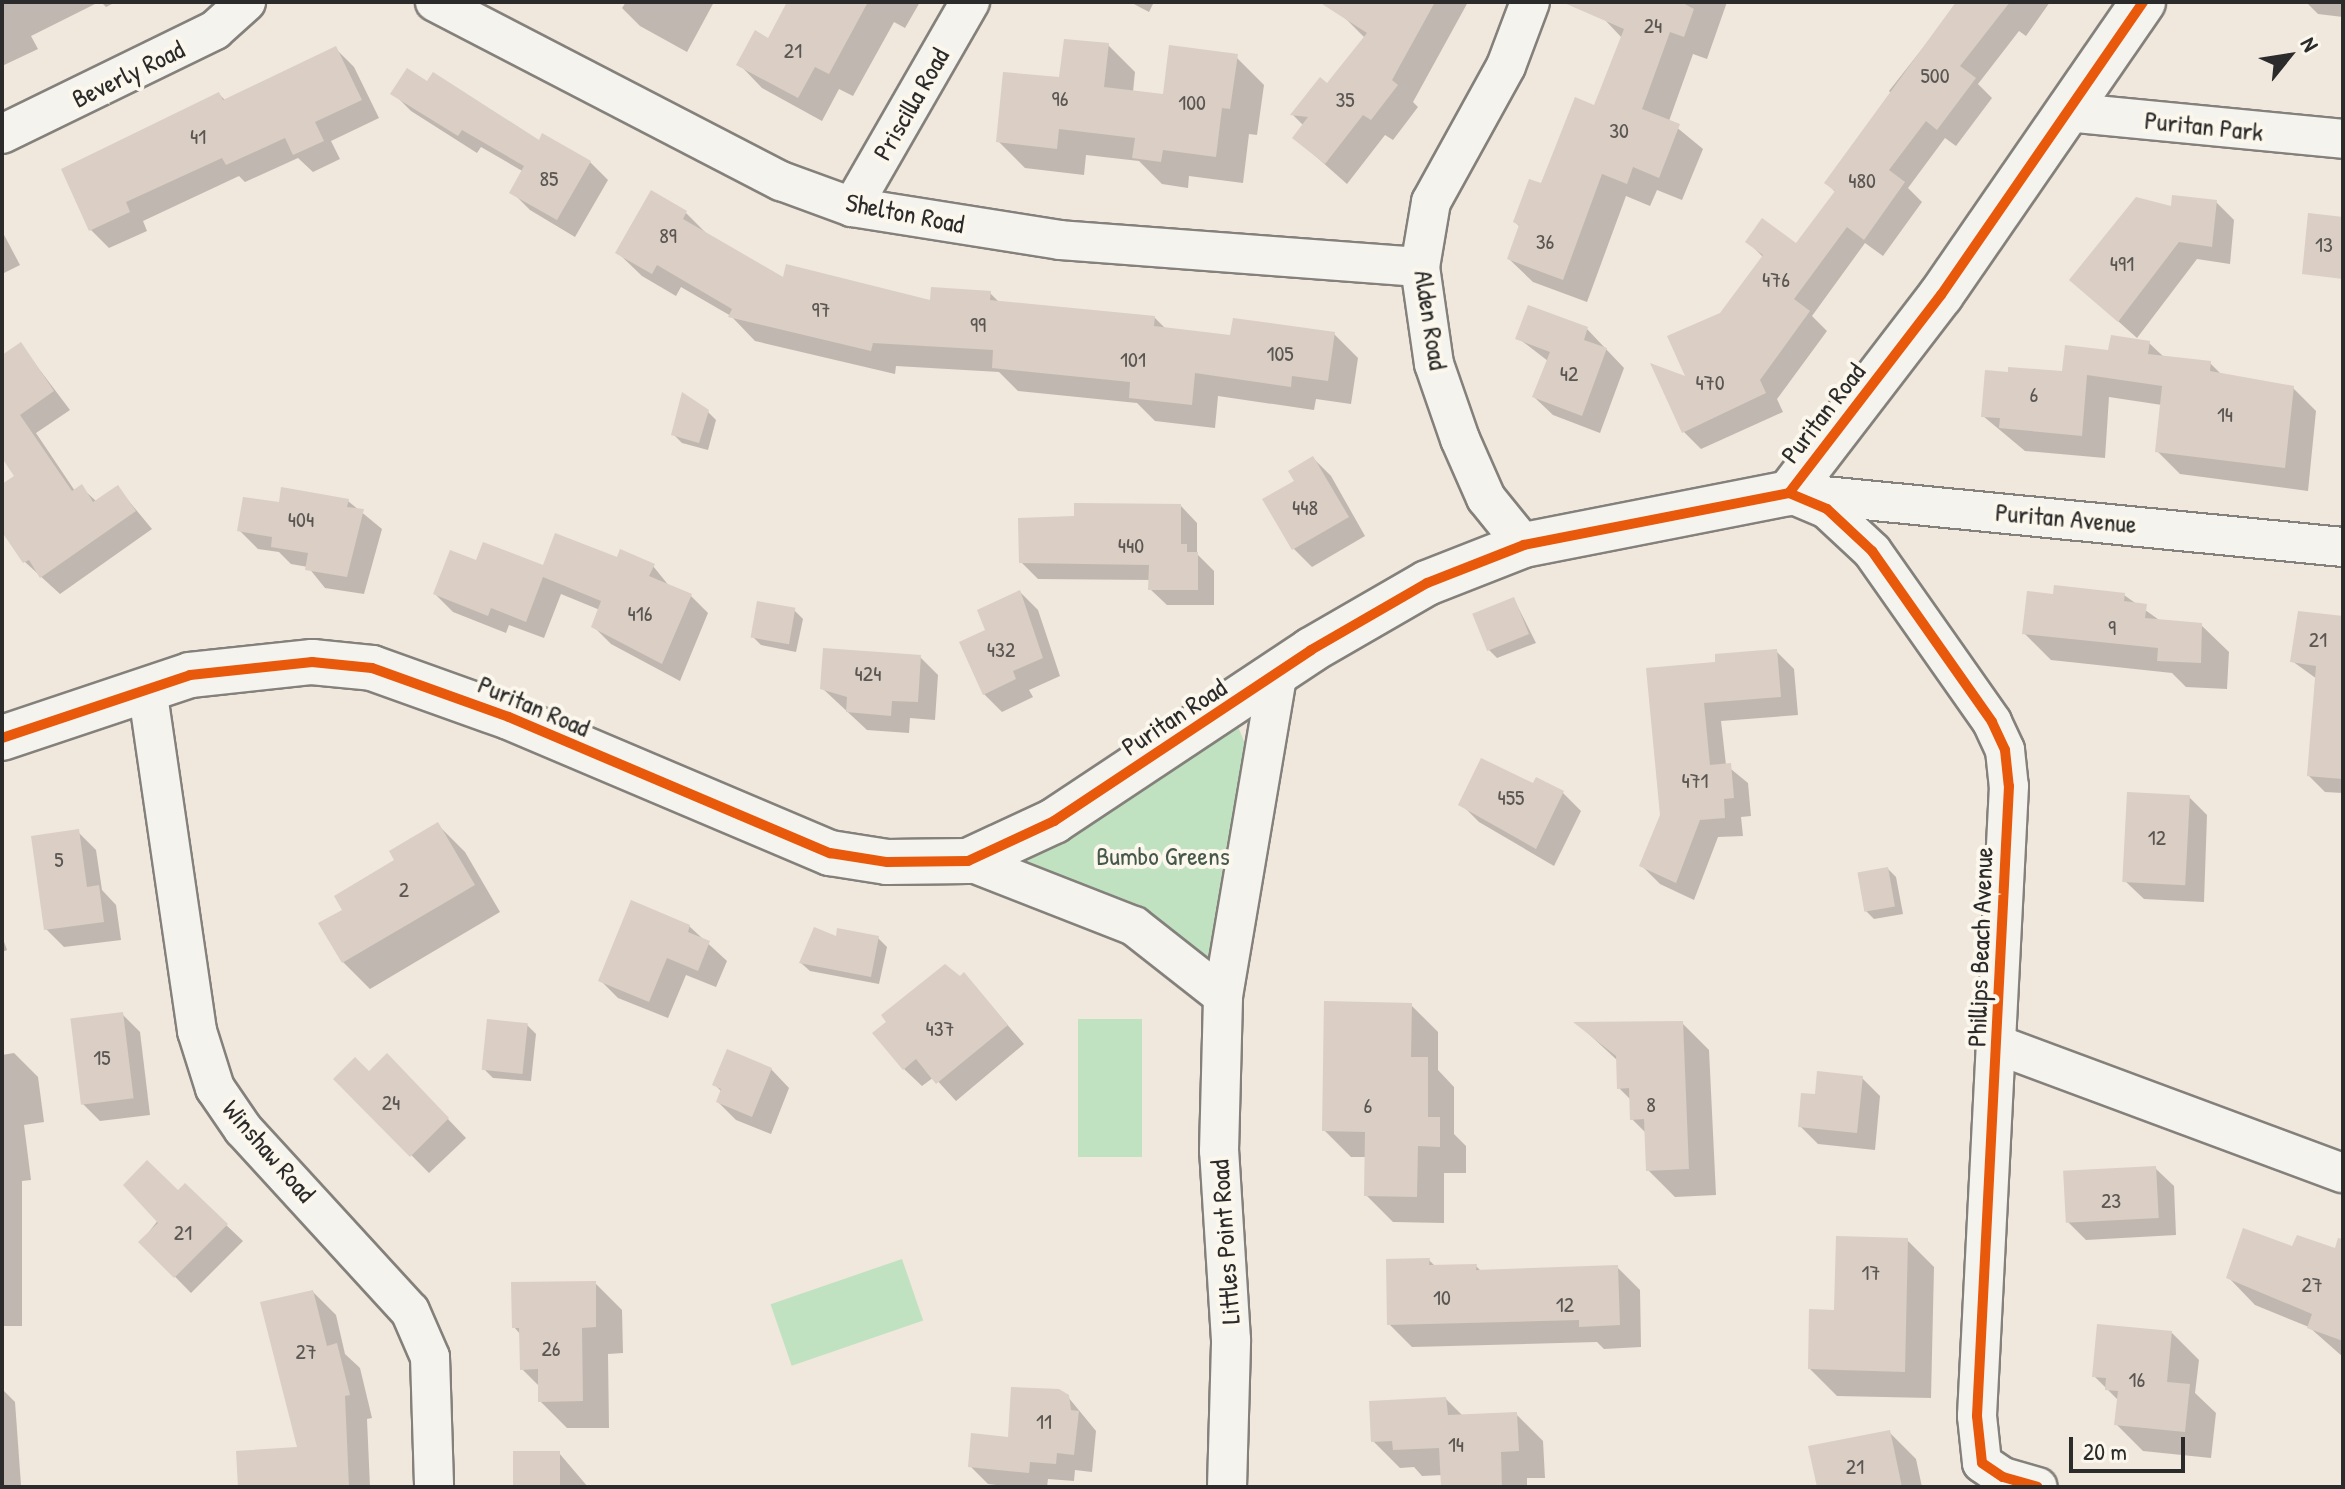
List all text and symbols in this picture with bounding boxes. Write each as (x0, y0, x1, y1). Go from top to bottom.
house number: 24 (1644, 13, 1662, 39)
north arrow (2249, 16, 2329, 96)
text: N (2294, 31, 2326, 57)
street label: Beverly Road (67, 34, 189, 114)
house number: 21 (784, 38, 802, 64)
street label: Priscilla Road (866, 42, 956, 166)
house number: 500 (1920, 63, 1950, 89)
house number: 96 (1052, 86, 1068, 112)
house number: 35 (1335, 87, 1355, 113)
house number: 100 (1178, 90, 1206, 116)
street label: Puritan Park (2143, 104, 2265, 148)
house number: 30 (1609, 118, 1629, 144)
house number: 41 (190, 124, 206, 150)
house number: 85 (540, 166, 558, 192)
house number: 480 (1848, 168, 1876, 194)
street label: Shelton Road (843, 186, 967, 240)
house number: 89 (659, 223, 677, 249)
house number: 36 (1536, 229, 1554, 255)
house number: 13 (2315, 232, 2333, 258)
house number: 491 (2110, 251, 2134, 277)
house number: 476 (1762, 267, 1790, 293)
street label: Alden Road (1408, 268, 1454, 372)
house number: 97 (812, 297, 830, 323)
house number: 99 (970, 312, 986, 338)
house number: 105 (1266, 341, 1294, 367)
house number: 101 (1120, 347, 1146, 373)
street label: Puritan Road (1774, 357, 1872, 469)
house number: 42 (1560, 361, 1578, 387)
house number: 470 (1696, 370, 1724, 396)
house number: 6 (2030, 382, 2038, 408)
house number: 14 (2217, 402, 2233, 428)
house number: 448 (1292, 495, 1318, 521)
street label: Puritan Avenue (1994, 496, 2138, 540)
house number: 404 (288, 507, 314, 533)
house number: 440 (1118, 533, 1144, 559)
house number: 416 (627, 601, 653, 627)
house number: 9 (2108, 615, 2116, 641)
house number: 21 (2309, 627, 2327, 653)
house number: 432 (987, 637, 1015, 663)
house number: 424 (855, 661, 881, 687)
street label: Puritan Road (473, 669, 595, 743)
street label: Puritan Road (1116, 672, 1232, 762)
house number: 471 (1681, 768, 1709, 794)
house number: 455 (1498, 785, 1524, 811)
house number: 12 (2148, 825, 2166, 851)
park label: Bumbo Greens (1096, 840, 1230, 872)
street label: Phillips Beach Avenue (1961, 846, 1999, 1048)
house number: 5 (54, 847, 64, 873)
house number: 2 (399, 877, 409, 903)
house number: 437 (926, 1016, 954, 1042)
house number: 15 (93, 1045, 111, 1071)
house number: 24 (382, 1090, 400, 1116)
house number: 8 (1646, 1092, 1656, 1118)
street label: Winshaw Road (216, 1093, 322, 1209)
house number: 6 (1364, 1093, 1372, 1119)
street label: Littles Point Road (1204, 1159, 1246, 1325)
house number: 23 (2101, 1188, 2121, 1214)
house number: 21 (174, 1220, 192, 1246)
house number: 17 (1862, 1260, 1880, 1286)
house number: 27 (2301, 1272, 2323, 1298)
house number: 10 (1433, 1285, 1451, 1311)
house number: 12 (1556, 1292, 1574, 1318)
house number: 26 (541, 1336, 561, 1362)
house number: 27 (295, 1339, 317, 1365)
house number: 16 (2129, 1367, 2145, 1393)
house number: 11 (1036, 1409, 1052, 1435)
scale bar (2073, 1421, 2189, 1471)
house number: 14 (1448, 1432, 1464, 1458)
text: 20 m (2083, 1435, 2127, 1467)
house number: 21 (1846, 1454, 1864, 1480)

